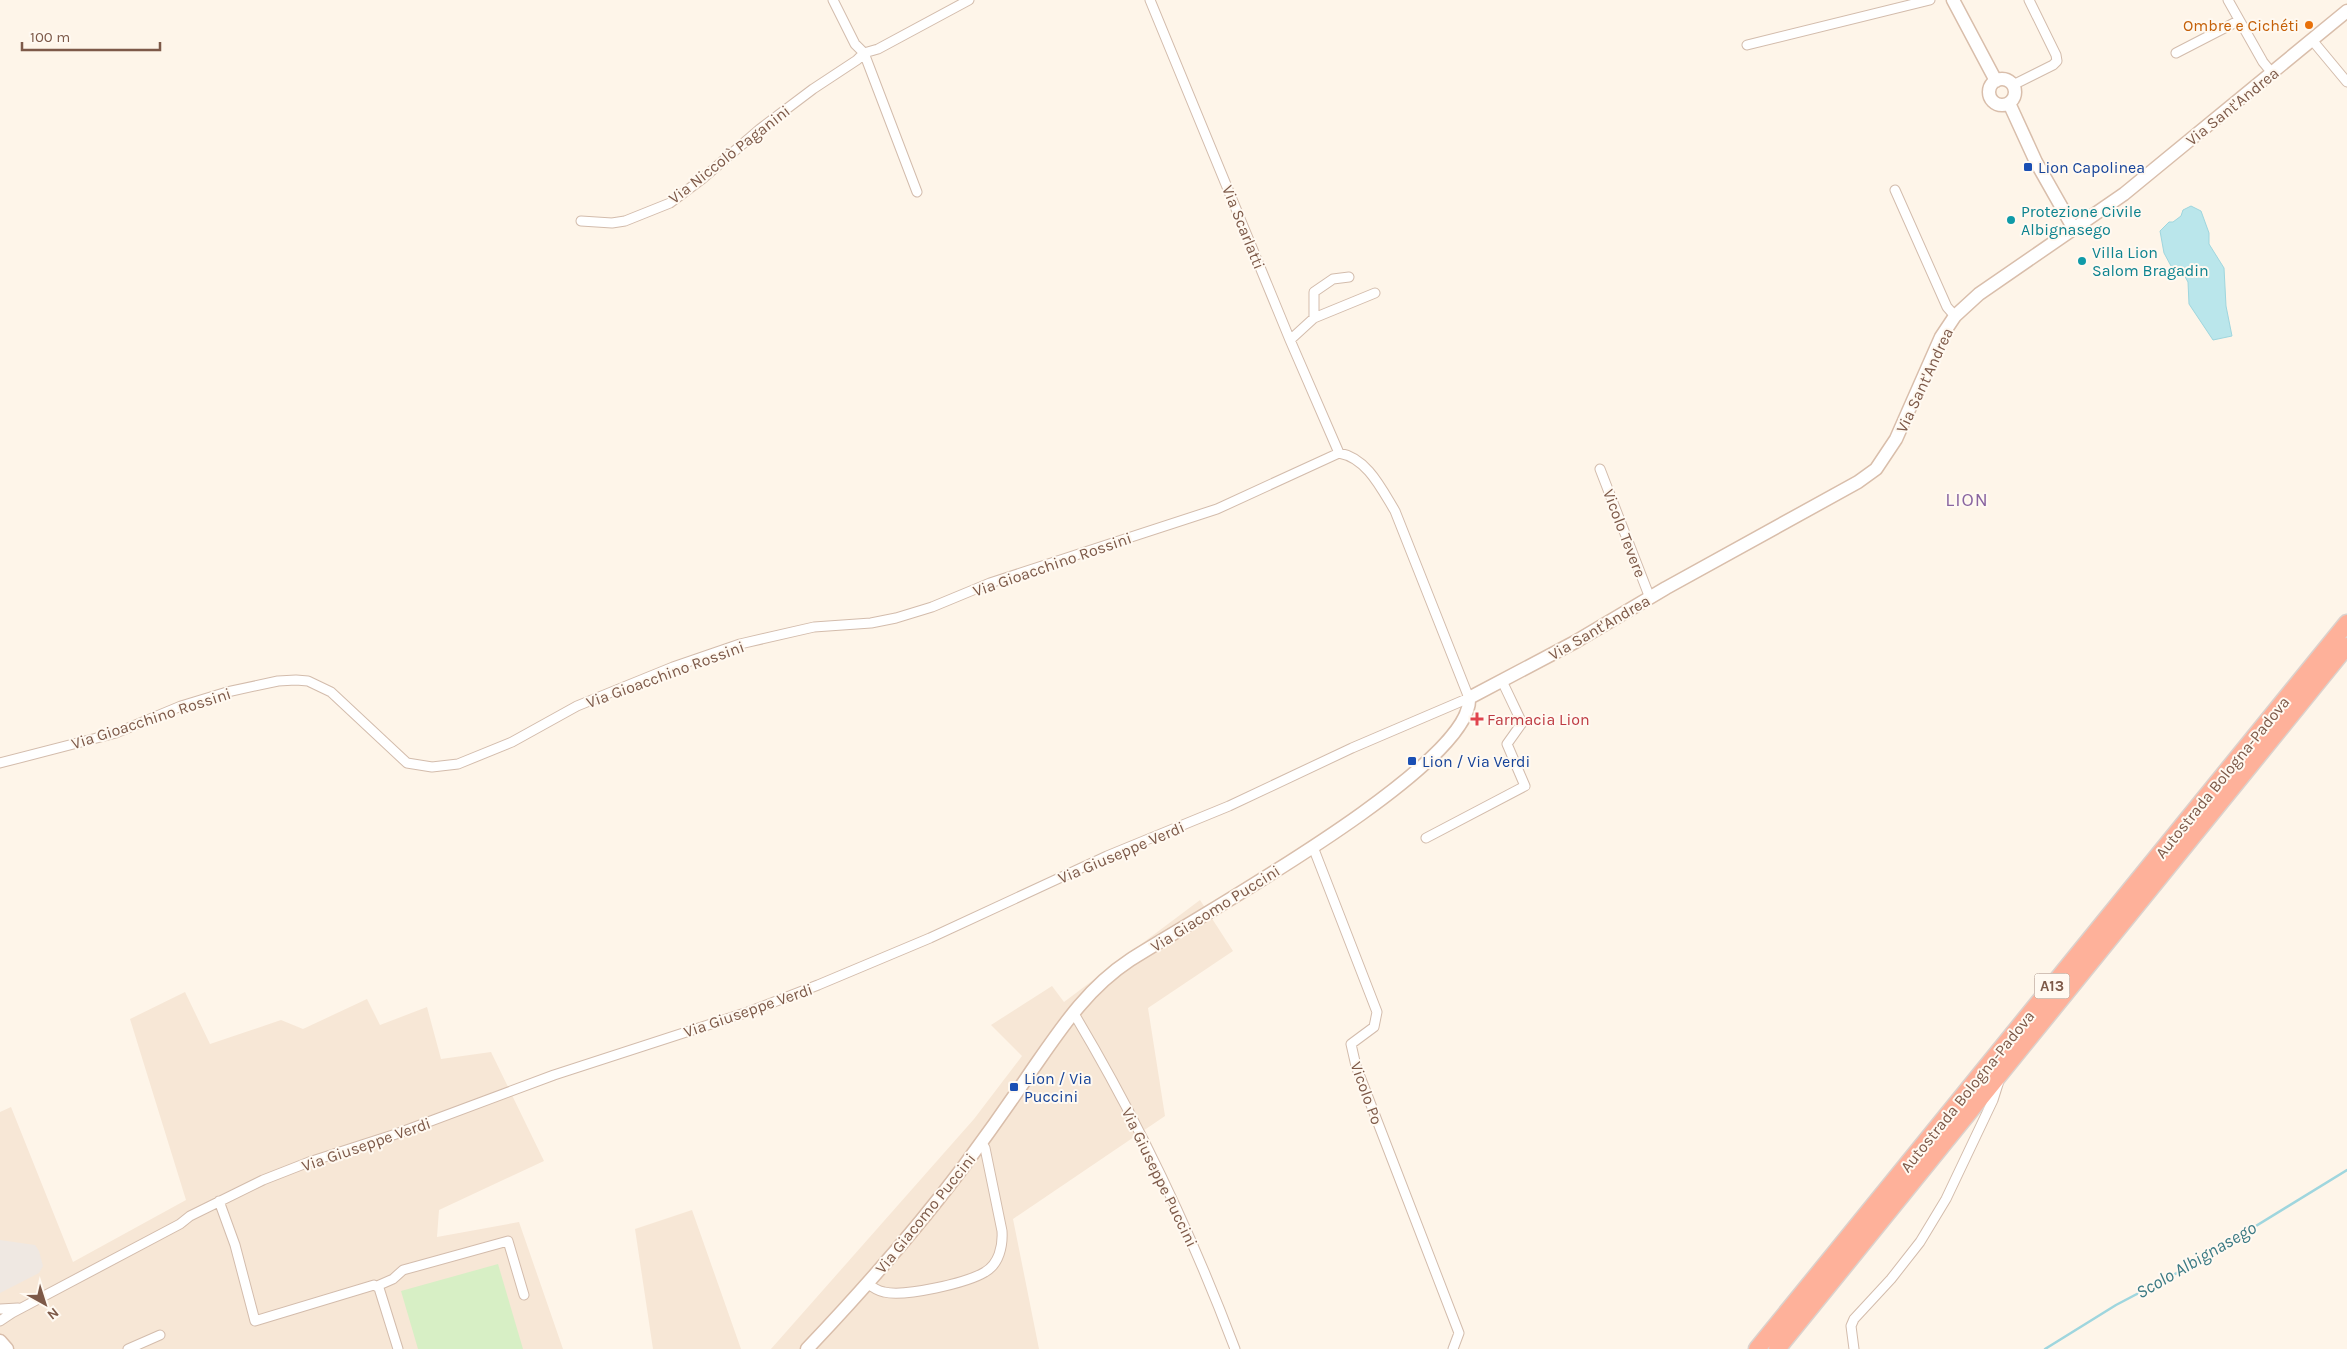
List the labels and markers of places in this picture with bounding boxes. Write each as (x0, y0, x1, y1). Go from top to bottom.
place label: Ombre e Cichéti (2183, 16, 2299, 35)
marker: Ombre e Cichéti (2303, 19, 2315, 31)
place label: Lion Capolinea (2038, 158, 2145, 177)
marker: Lion Capolinea (2022, 161, 2034, 173)
place label: Protezione Civile Albignasego (2021, 202, 2141, 239)
marker: Protezione Civile Albignasego (2005, 214, 2017, 226)
place label: Villa Lion Salom Bragadin (2092, 243, 2209, 280)
marker: Villa Lion Salom Bragadin (2076, 255, 2088, 267)
place label: Farmacia Lion (1487, 710, 1590, 729)
marker: Farmacia Lion (1471, 713, 1483, 725)
place label: Lion / Via Verdi (1422, 752, 1530, 771)
marker: Lion / Via Verdi (1406, 755, 1418, 767)
place label: Lion / Via Puccini (1024, 1069, 1092, 1106)
marker: Lion / Via Puccini (1008, 1081, 1020, 1093)

